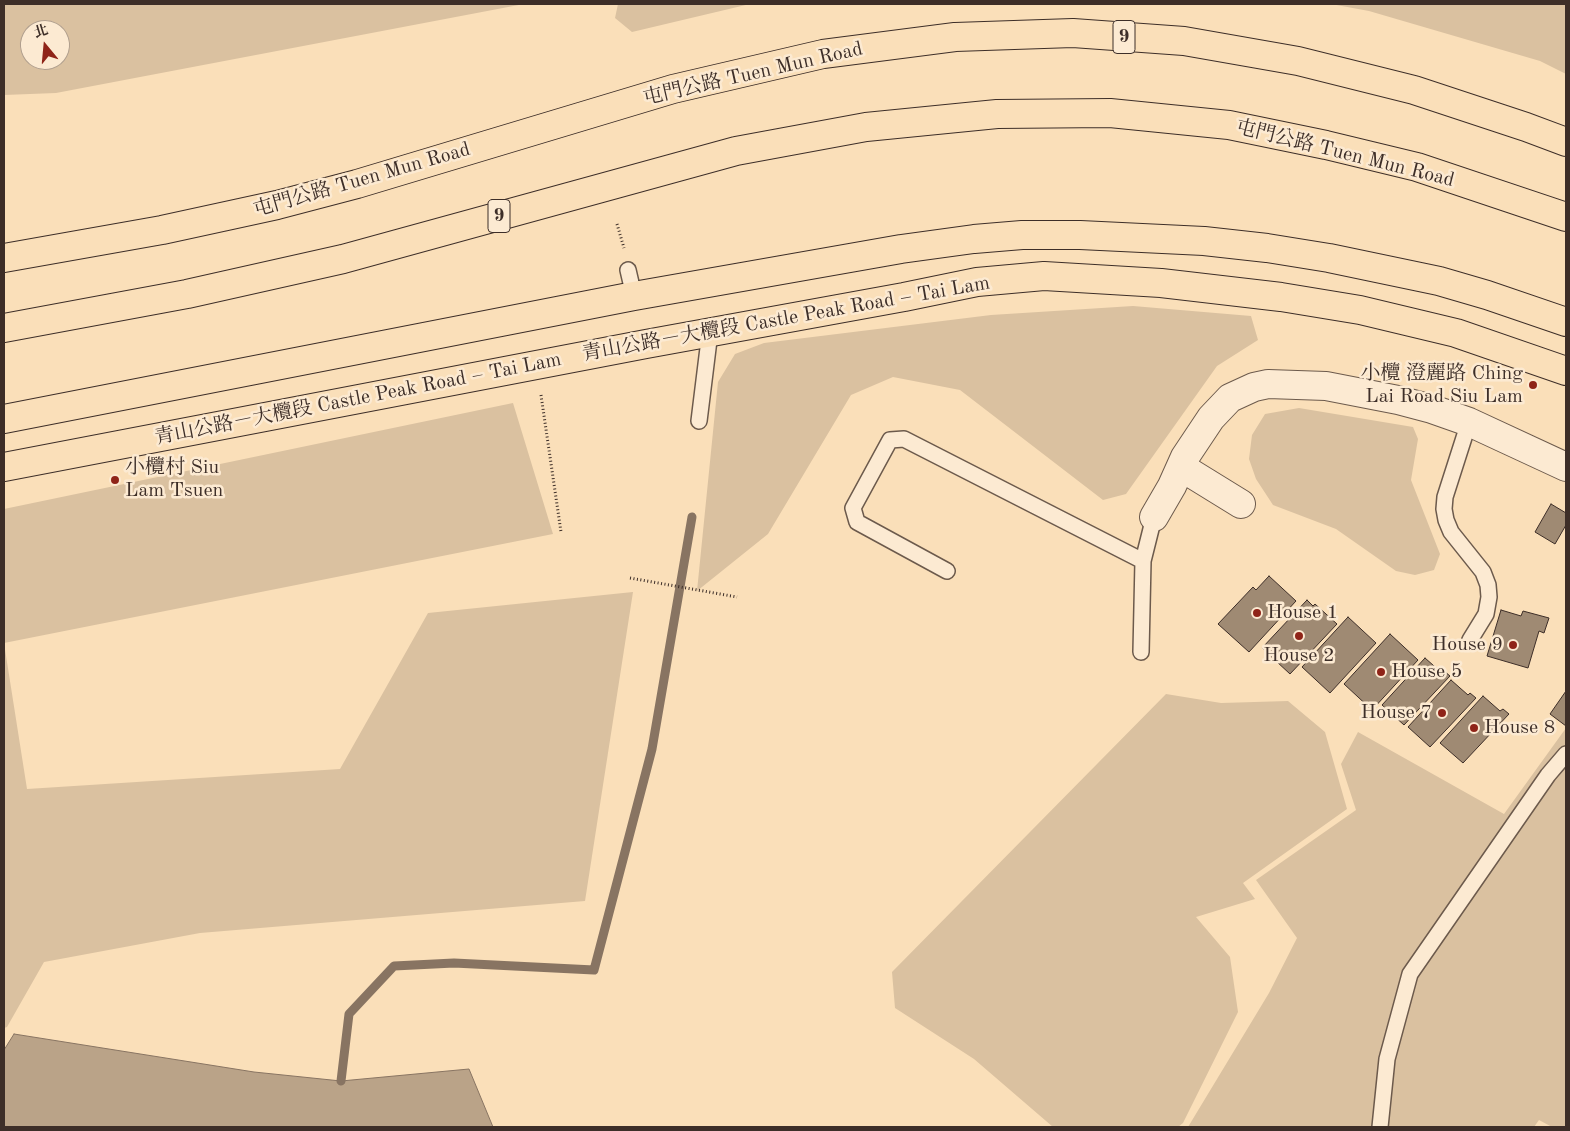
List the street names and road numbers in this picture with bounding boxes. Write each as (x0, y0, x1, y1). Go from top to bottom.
road number: 9 (1113, 21, 1135, 54)
street label: 屯門公路 Tuen Mun Road (641, 37, 865, 111)
street label: 屯門公路 Tuen Mun Road (1233, 115, 1457, 193)
street label: 屯門公路 Tuen Mun Road (251, 138, 473, 222)
road number: 9 (488, 200, 510, 232)
street label: 青山公路－大欖段 Castle Peak Road – Tai Lam (580, 271, 992, 367)
street label: 青山公路－大欖段 Castle Peak Road – Tai Lam (153, 348, 563, 450)

